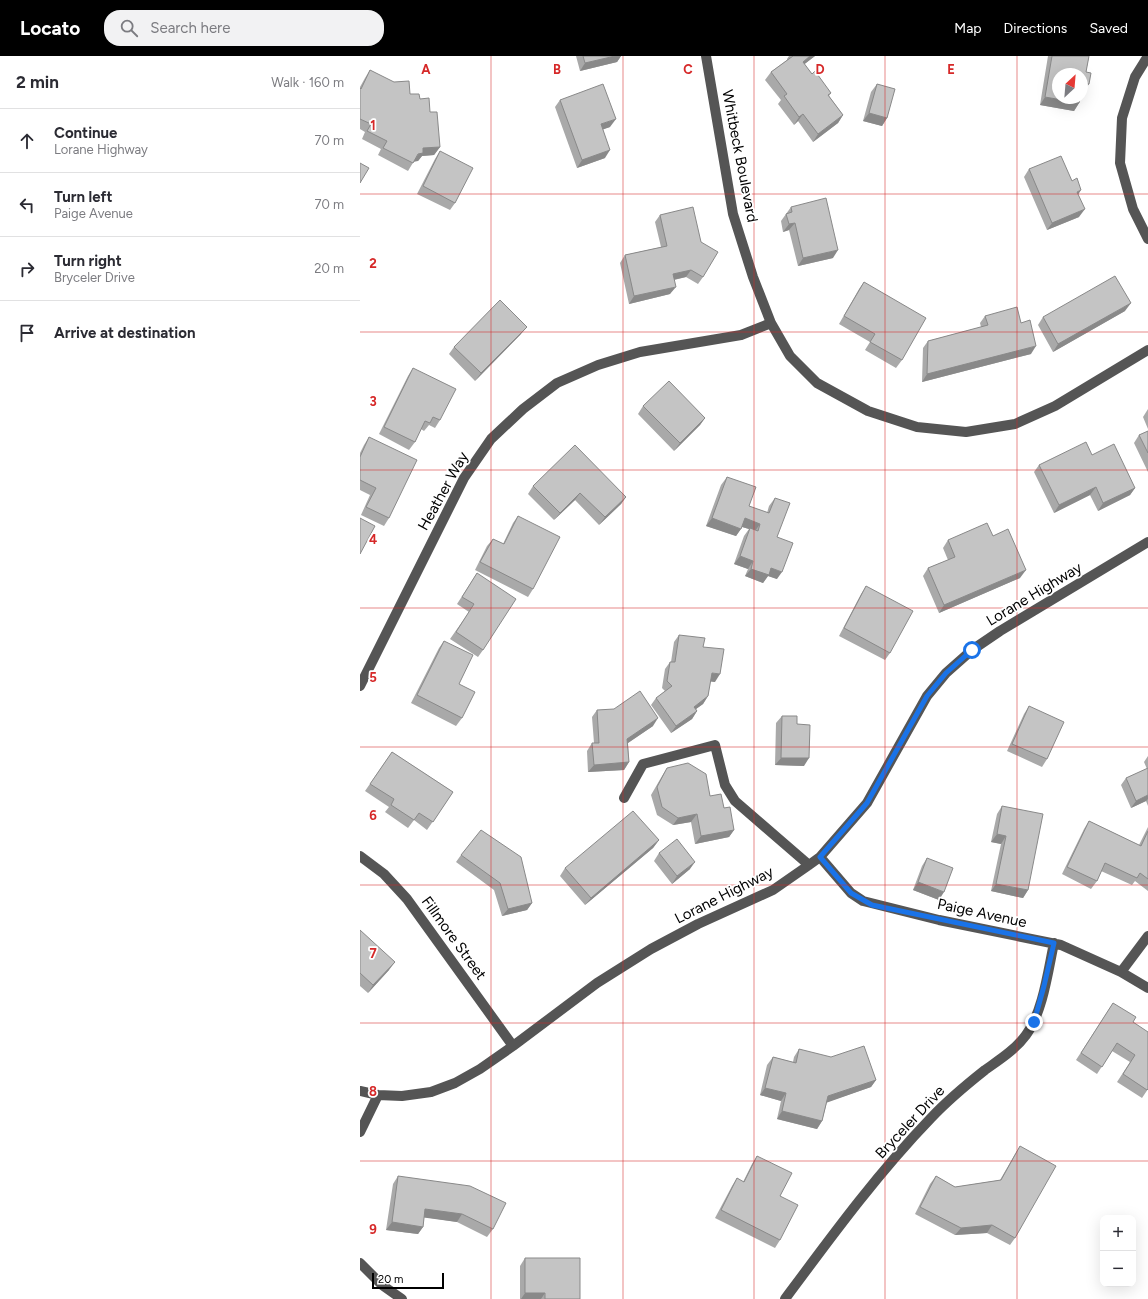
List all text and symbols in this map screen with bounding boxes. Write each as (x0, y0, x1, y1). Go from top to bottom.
search box (104, 10, 384, 46)
text: Locato (20, 17, 80, 40)
icon: search (118, 17, 140, 39)
text: Search here (150, 19, 230, 37)
text: Map (954, 20, 982, 37)
text: Directions (1004, 20, 1067, 37)
text: Saved (1089, 20, 1128, 37)
text: A (421, 62, 431, 77)
text: B (553, 62, 561, 77)
text: C (683, 62, 693, 77)
text: D (815, 62, 825, 77)
text: E (947, 62, 955, 77)
north arrow (1052, 68, 1088, 104)
text: 2 min (16, 72, 59, 92)
text: Walk · 160 m (271, 75, 344, 90)
street label: Whitbeck Boulevard (718, 88, 762, 224)
text: 1 (370, 118, 376, 133)
text: Continue (54, 124, 117, 142)
icon: ahead (16, 130, 38, 152)
text: 70 m (314, 133, 344, 148)
text: Lorane Highway (54, 142, 148, 157)
text: Turn left (54, 188, 112, 206)
icon: left (16, 194, 38, 216)
text: 70 m (314, 197, 344, 212)
text: Paige Avenue (54, 206, 133, 221)
text: Turn right (54, 252, 122, 270)
text: 2 (369, 256, 377, 271)
icon: right (16, 258, 38, 280)
text: 20 m (314, 261, 344, 276)
text: Bryceler Drive (54, 270, 135, 285)
icon: arrive (16, 322, 38, 344)
text: Arrive at destination (54, 324, 195, 342)
text: 3 (369, 394, 377, 409)
street label: Heather Way (414, 448, 472, 534)
text: 4 (369, 532, 377, 547)
street label: Lorane Highway (983, 558, 1085, 630)
route start (963, 641, 981, 659)
text: 5 (369, 670, 377, 685)
text: 6 (369, 808, 377, 823)
street label: Lorane Highway (672, 862, 776, 928)
street label: Fillmore Street (418, 893, 490, 983)
street label: Paige Avenue (936, 895, 1028, 931)
text: 7 (369, 946, 377, 961)
route end (1025, 1013, 1043, 1031)
street label: Bryceler Drive (872, 1082, 948, 1162)
text: 8 (369, 1084, 377, 1099)
map controls (1100, 1215, 1136, 1287)
button: + (1100, 1215, 1136, 1251)
text: 9 (369, 1222, 377, 1237)
button: − (1100, 1251, 1136, 1287)
scale bar (372, 1271, 444, 1290)
text: 20 m (378, 1273, 403, 1286)

